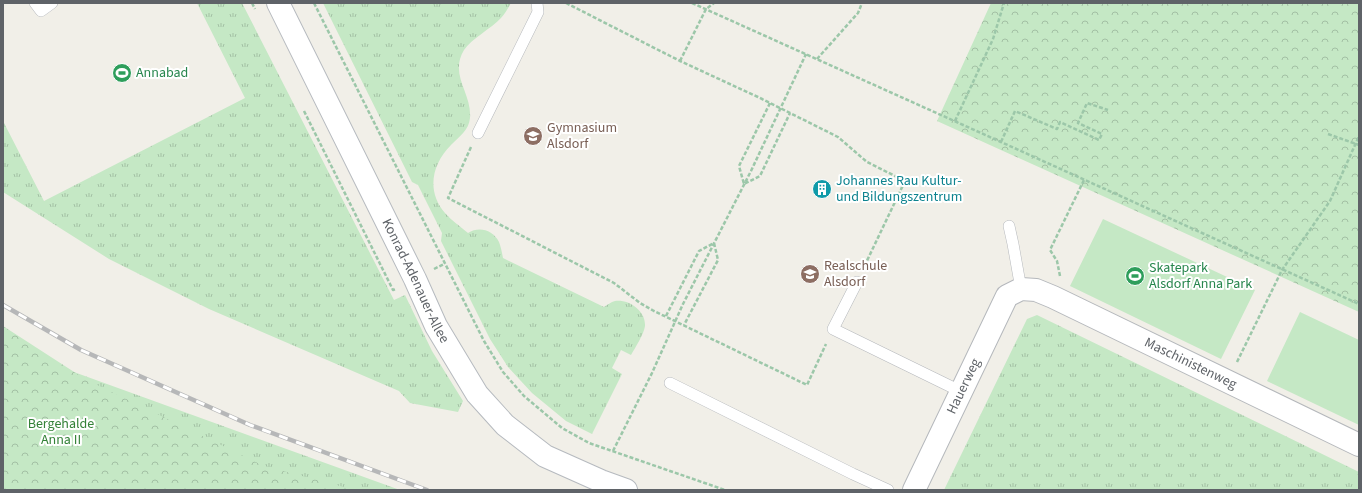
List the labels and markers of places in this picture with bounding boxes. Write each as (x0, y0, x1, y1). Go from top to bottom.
sports icon: Annabad (111, 62, 133, 84)
place label: Annabad (136, 63, 188, 83)
place label: Gymnasium Alsdorf (547, 118, 617, 154)
school or university icon: Gymnasium Alsdorf (522, 125, 544, 147)
place label: Johannes Rau Kultur- und Bildungszentrum (836, 171, 962, 207)
building icon: Johannes Rau Kultur- und Bildungszentrum (811, 178, 833, 200)
place label: Realschule Alsdorf (824, 256, 887, 292)
place label: Skatepark Alsdorf Anna Park (1149, 258, 1252, 294)
school or university icon: Realschule Alsdorf (799, 263, 821, 285)
sports icon: Skatepark Alsdorf Anna Park (1124, 265, 1146, 287)

